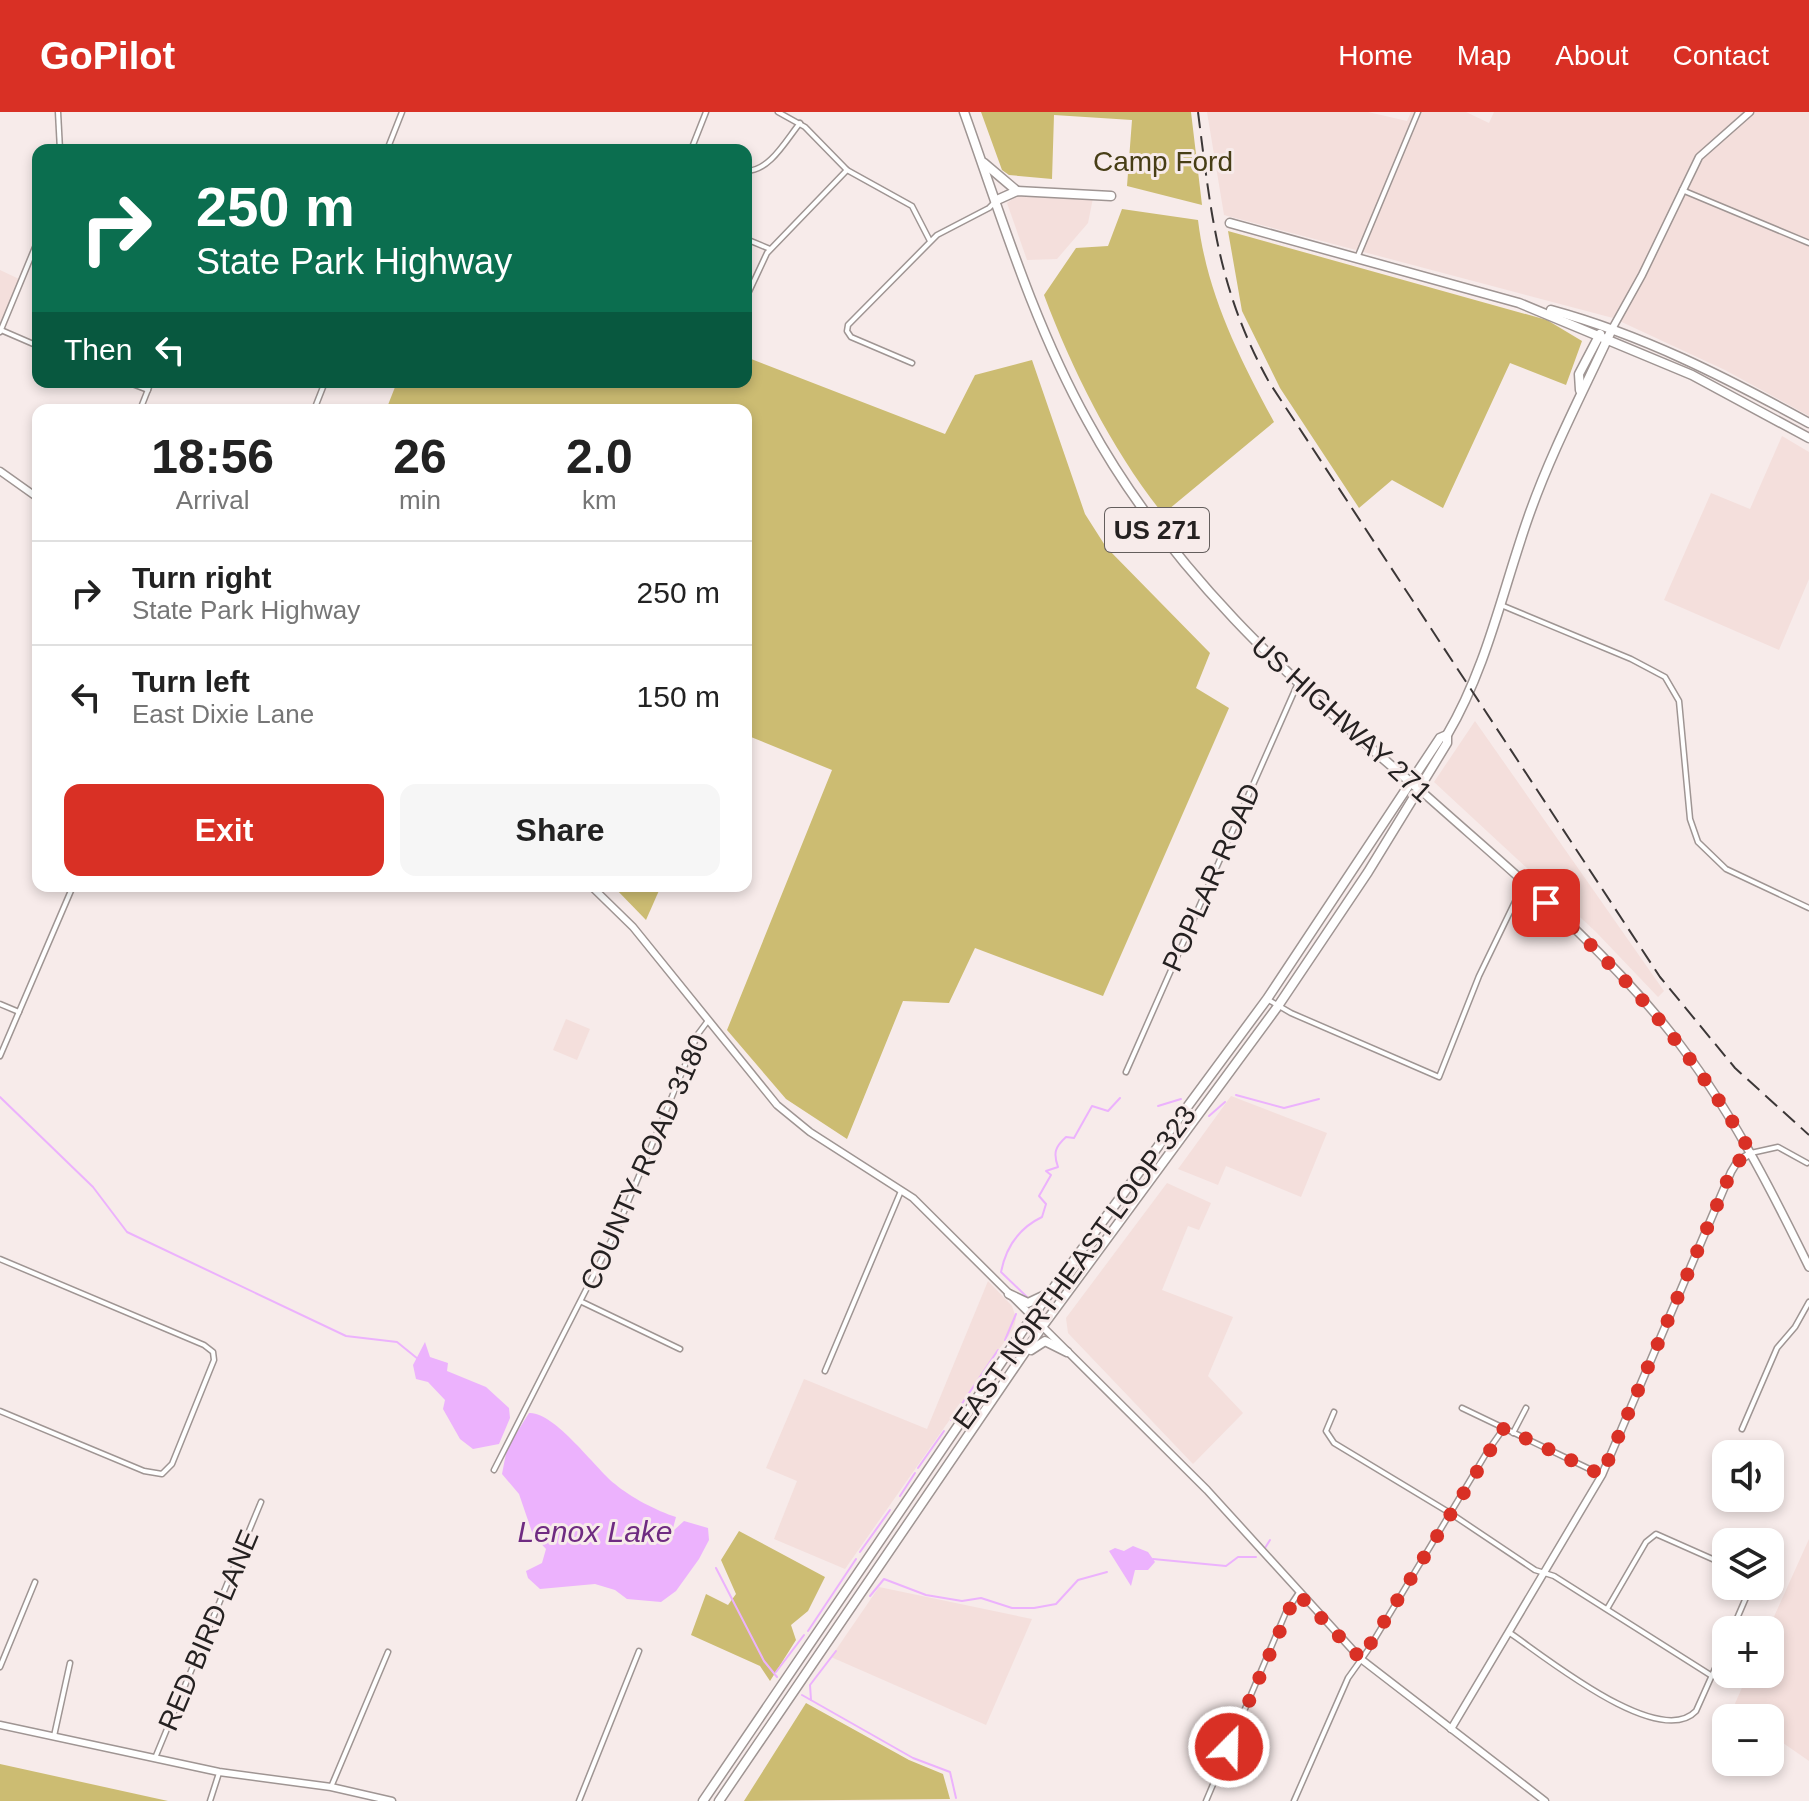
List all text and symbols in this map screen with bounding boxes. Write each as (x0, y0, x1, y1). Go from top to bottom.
text: GoPilot (40, 35, 175, 77)
text: Home (1338, 40, 1413, 71)
text: Map (1457, 40, 1511, 71)
text: About (1555, 40, 1629, 71)
text: Contact (1673, 40, 1769, 71)
park label: Camp Ford (1093, 146, 1233, 177)
text: 250 m (196, 175, 355, 238)
icon: right (64, 176, 168, 280)
text: State Park Highway (196, 241, 512, 282)
icon: left (148, 328, 192, 372)
text: Then (64, 333, 132, 366)
text: 18:56 (151, 430, 274, 483)
text: 26 (393, 430, 447, 483)
text: 2.0 (566, 430, 633, 483)
text: Arrival (176, 485, 249, 515)
text: min (399, 485, 441, 515)
text: km (582, 485, 617, 515)
road number: US 271 (1105, 508, 1209, 552)
text: Turn right (132, 561, 271, 594)
icon: right (64, 571, 108, 615)
text: 250 m (637, 576, 720, 609)
text: State Park Highway (132, 595, 360, 625)
street label: US HIGHWAY 271 (1245, 630, 1438, 808)
text: Turn left (132, 665, 250, 698)
icon: left (64, 675, 108, 719)
text: 150 m (637, 680, 720, 713)
text: East Dixie Lane (132, 699, 314, 729)
street label: POPLAR ROAD (1156, 779, 1267, 976)
button: Exit (64, 784, 384, 876)
button: Share (400, 784, 720, 876)
pin (1512, 869, 1580, 937)
icon: arrive (1524, 881, 1568, 925)
street label: COUNTY ROAD 3180 (574, 1030, 715, 1295)
street label: EAST NORTHEAST LOOP 323 (947, 1100, 1202, 1435)
map controls (1712, 1440, 1784, 1776)
button: sound (1712, 1440, 1784, 1512)
water label: Lenox Lake (517, 1515, 673, 1548)
street label: RED BIRD LANE (152, 1525, 265, 1735)
button: layers (1712, 1528, 1784, 1600)
button: + (1712, 1616, 1784, 1688)
button: − (1712, 1704, 1784, 1776)
position arrow (1187, 1705, 1271, 1789)

